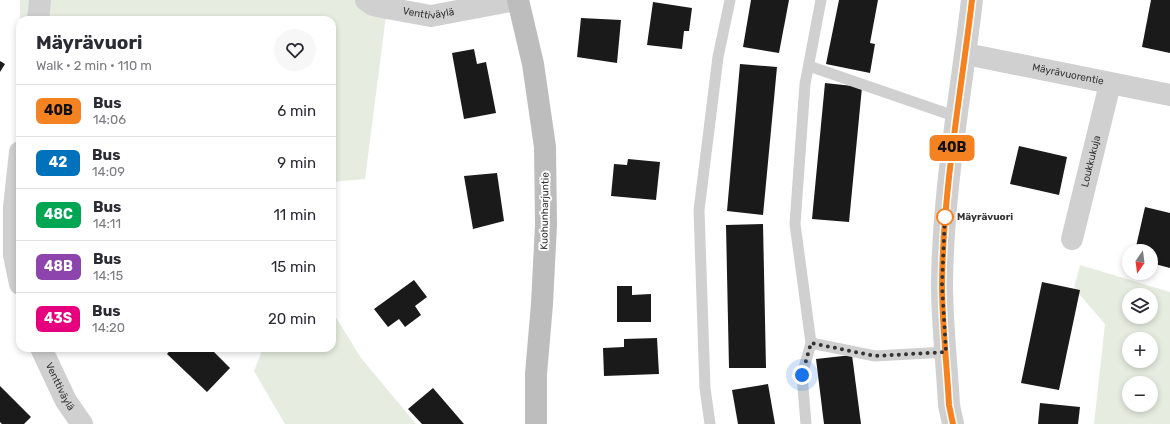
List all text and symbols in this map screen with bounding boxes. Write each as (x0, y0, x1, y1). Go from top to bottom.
street label: Venttiväylä (402, 5, 455, 22)
button: heart (274, 29, 316, 71)
text: Mäyrävuori (36, 31, 143, 54)
text: Walk · 2 min · 110 m (36, 58, 152, 73)
street label: Mäyrävuorentie (1031, 61, 1105, 88)
text: Bus (93, 94, 121, 112)
text: 40B (44, 102, 73, 119)
text: 6 min (277, 102, 316, 120)
text: 14:06 (93, 112, 126, 127)
street label: Loukkukuja (1079, 134, 1103, 188)
line badge: 40B (929, 135, 975, 161)
text: 40B (938, 139, 966, 156)
text: Bus (92, 146, 120, 164)
text: 42 (49, 154, 67, 171)
text: 9 min (277, 154, 316, 172)
text: 14:09 (92, 164, 125, 179)
street label: Kuohunharjuntie (538, 172, 552, 250)
text: Bus (93, 198, 121, 216)
text: 48C (44, 206, 73, 223)
text: 11 min (273, 206, 316, 224)
marker: Mäyrävuori (936, 208, 954, 226)
place label: Mäyrävuori (957, 211, 1013, 223)
text: 14:11 (93, 216, 121, 231)
north arrow (1122, 244, 1158, 280)
map controls (1122, 244, 1158, 412)
text: Bus (93, 250, 121, 268)
text: 48B (44, 258, 73, 275)
text: 15 min (271, 258, 316, 276)
text: 14:15 (93, 268, 123, 283)
button: layers (1122, 288, 1158, 324)
text: Bus (92, 302, 121, 320)
text: 43S (44, 310, 72, 327)
text: 20 min (268, 310, 316, 328)
text: 14:20 (92, 320, 125, 335)
button: + (1122, 332, 1158, 368)
street label: Venttiväylä (43, 361, 77, 413)
your location (792, 365, 812, 385)
button: − (1122, 376, 1158, 412)

